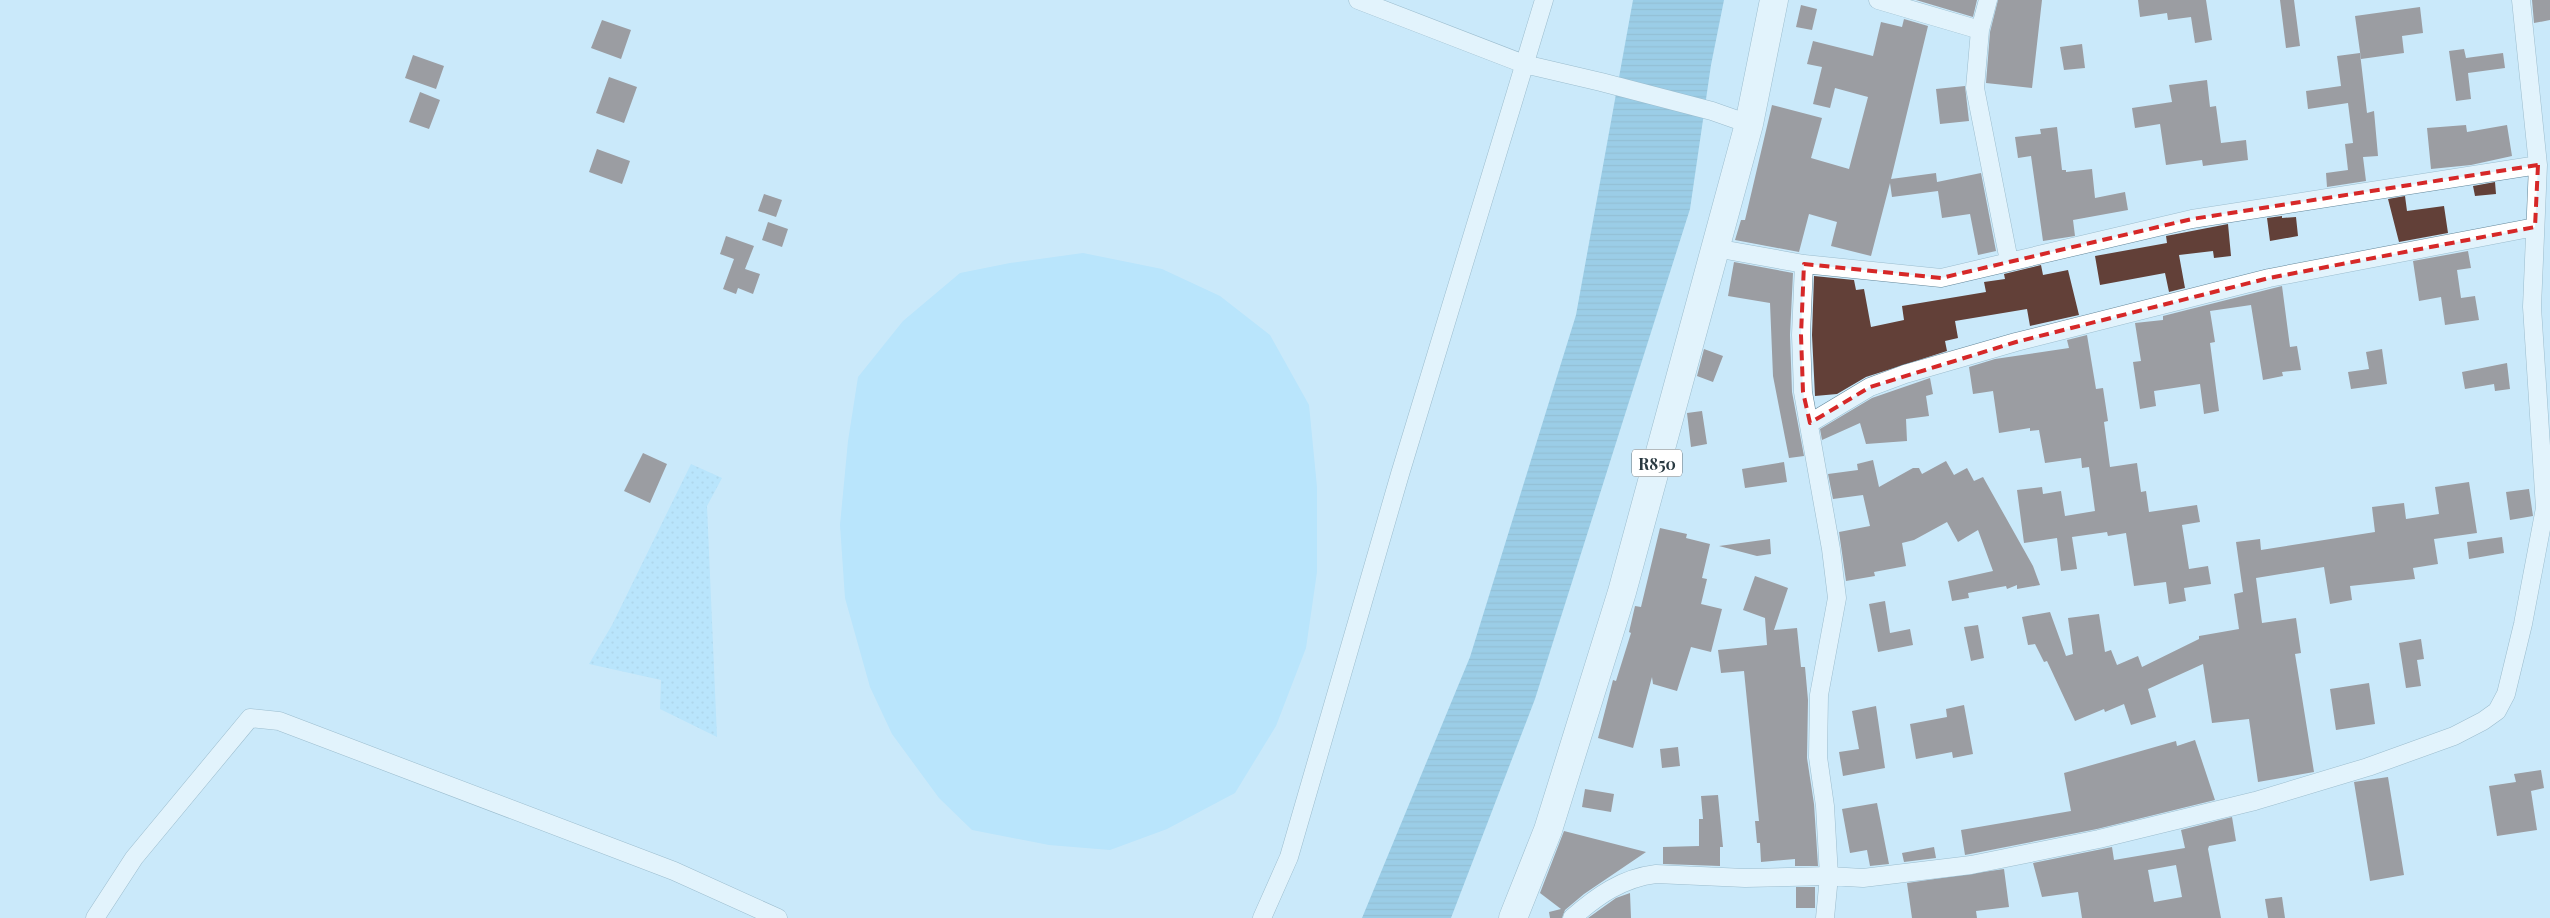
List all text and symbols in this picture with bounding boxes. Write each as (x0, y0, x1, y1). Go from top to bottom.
road number: R850 (1632, 449, 1682, 476)

